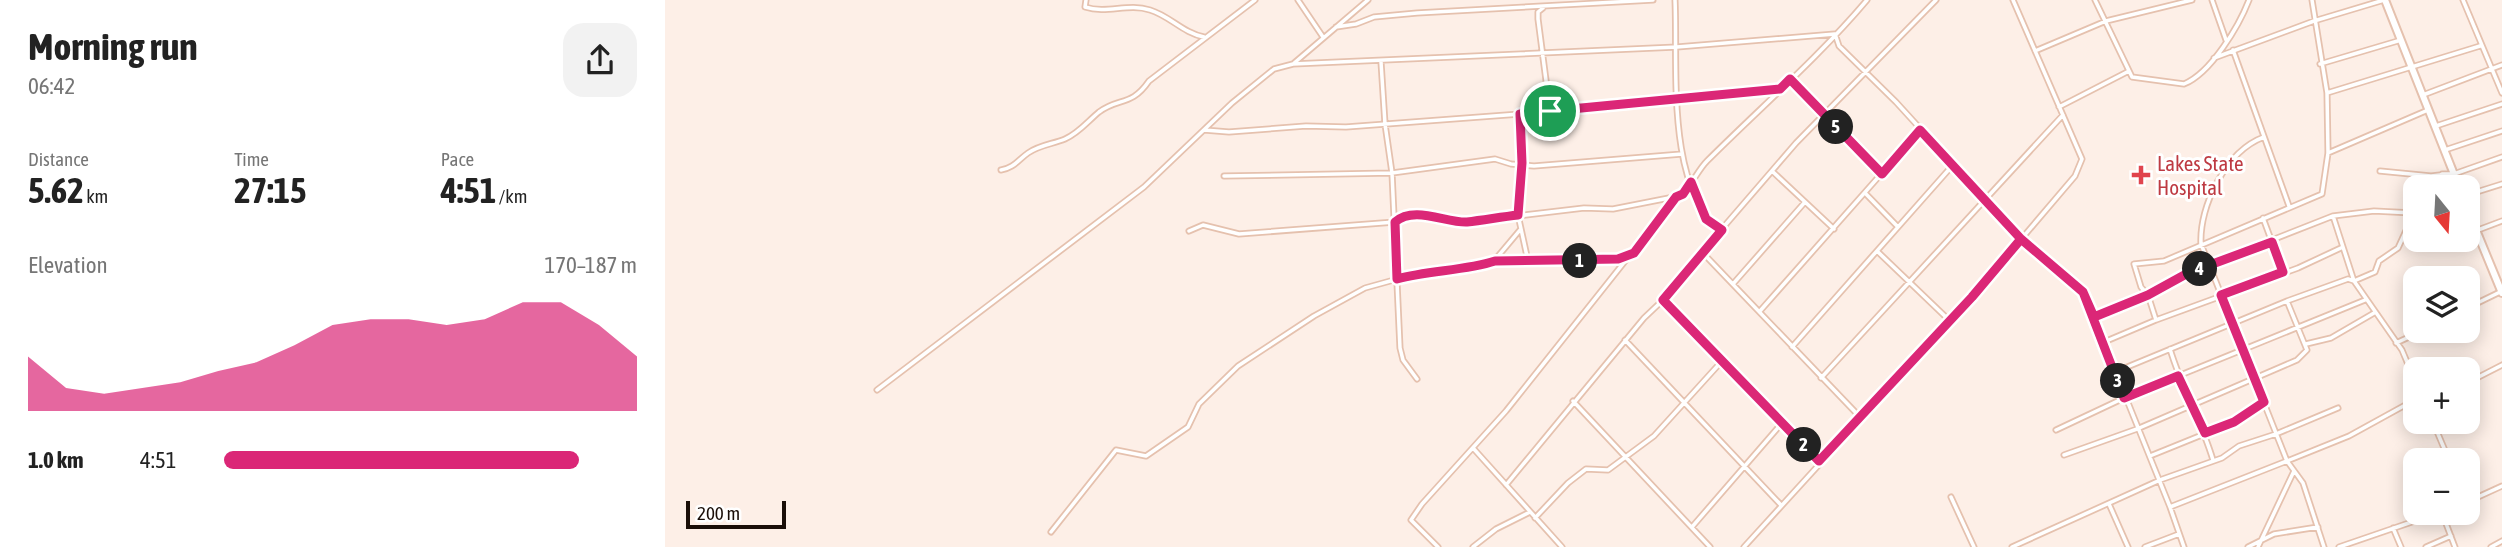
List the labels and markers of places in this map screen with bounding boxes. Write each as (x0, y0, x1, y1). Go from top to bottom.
pin (1520, 81, 1580, 141)
pin: 5 (1819, 110, 1853, 144)
place label: Lakes State Hospital (2157, 151, 2244, 199)
marker: Lakes State Hospital (2131, 165, 2151, 185)
pin: 1 (1563, 244, 1597, 278)
pin: 4 (2183, 252, 2217, 286)
pin: 3 (2101, 364, 2135, 398)
pin: 2 (1787, 428, 1821, 462)

